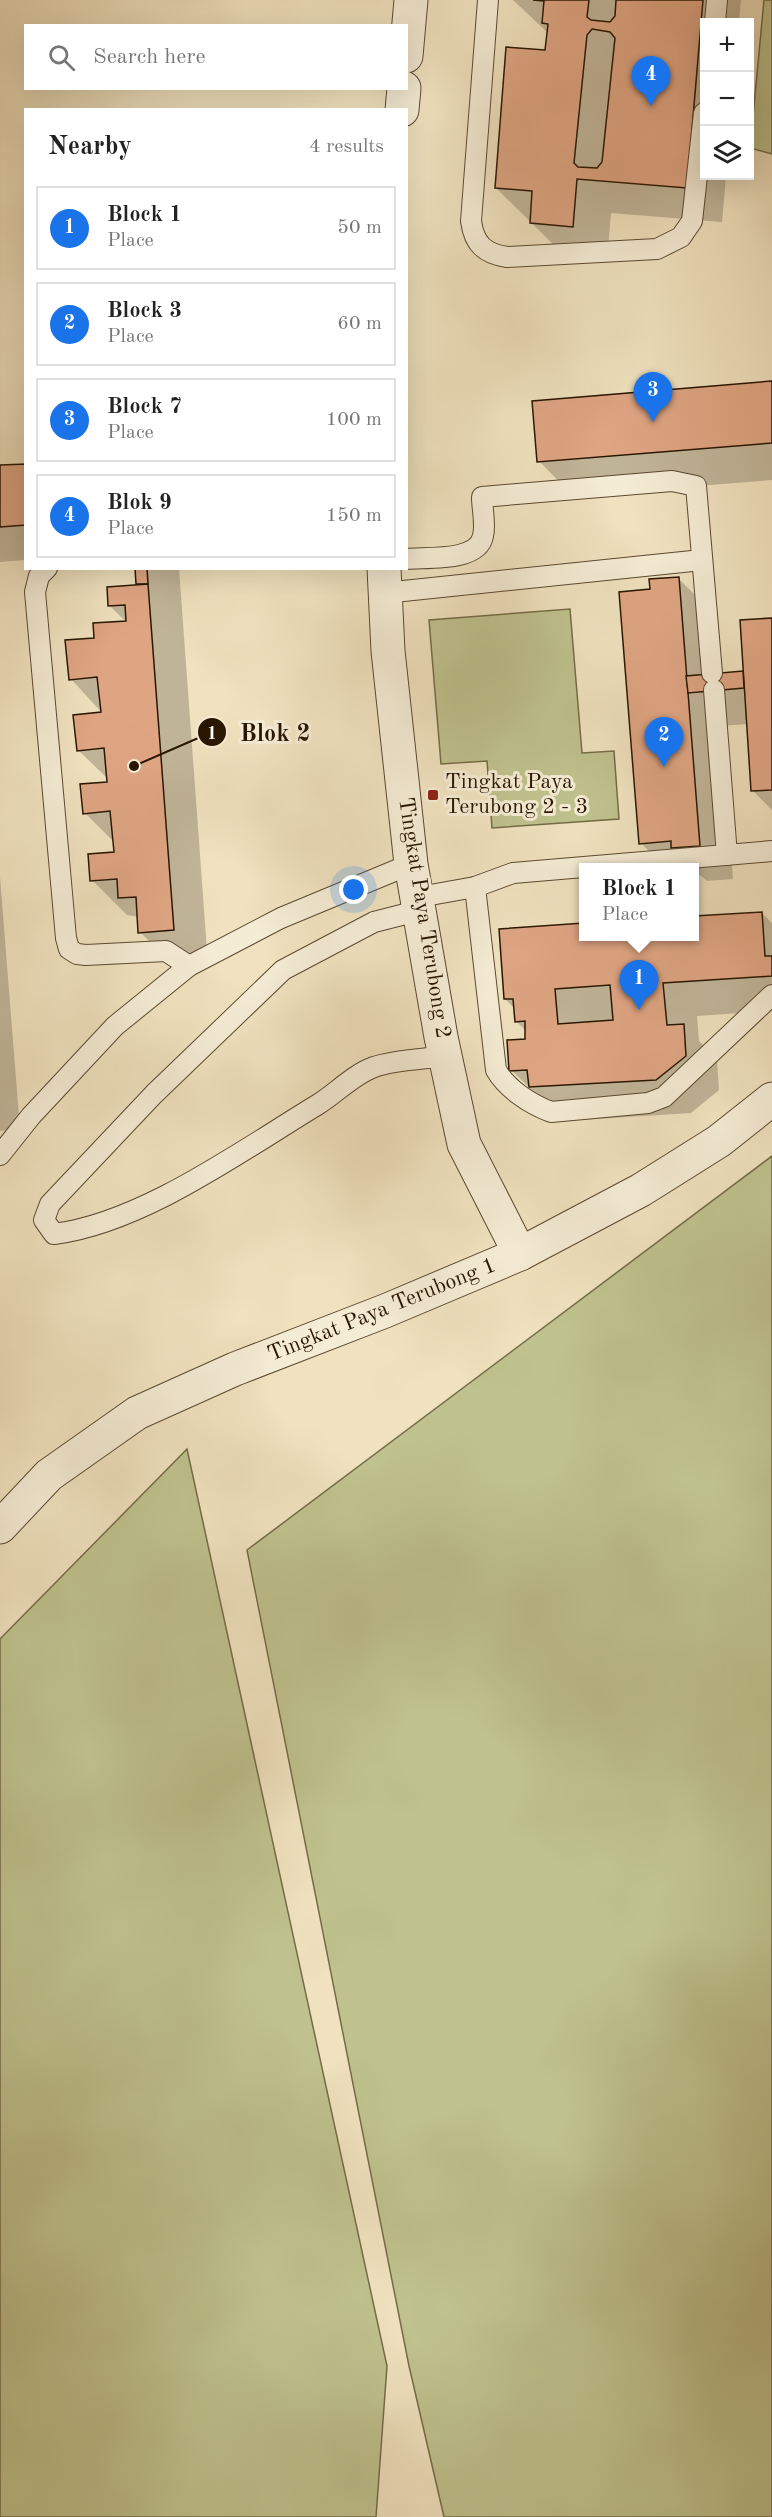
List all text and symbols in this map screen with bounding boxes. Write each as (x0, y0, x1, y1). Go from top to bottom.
map controls (700, 18, 754, 180)
button: + (700, 18, 754, 72)
search box (24, 24, 408, 90)
icon: search (45, 41, 78, 74)
text: Search here (93, 46, 206, 68)
pin: 4 (632, 57, 670, 106)
button: − (700, 72, 754, 126)
button: layers (700, 126, 754, 180)
text: Nearby (48, 134, 132, 160)
text: 4 results (309, 137, 384, 157)
text: Block 1 (107, 204, 182, 226)
text: 1 (64, 218, 75, 238)
text: 50 m (337, 218, 382, 238)
text: Place (107, 231, 154, 251)
text: Block 3 (107, 300, 182, 322)
text: 2 (64, 314, 75, 334)
text: 60 m (337, 314, 382, 334)
text: Place (107, 327, 154, 347)
pin: 3 (634, 372, 672, 422)
text: Block 7 (107, 396, 182, 418)
text: 3 (64, 410, 75, 430)
text: 100 m (326, 410, 382, 430)
text: Place (107, 423, 154, 443)
text: Blok 9 (107, 492, 172, 514)
text: 4 (64, 506, 75, 526)
text: 150 m (326, 506, 382, 526)
text: Place (107, 519, 154, 539)
callout: Blok 2 (197, 711, 322, 753)
pin: 2 (644, 718, 684, 767)
text: Blok 2 (240, 723, 310, 747)
text: 1 (207, 725, 217, 743)
place label: Tingkat Paya Terubong 2 - 3 (445, 771, 588, 818)
marker: Tingkat Paya Terubong 2 - 3 (426, 788, 440, 802)
street label: Tingkat Paya Terubong 2 (394, 796, 454, 1040)
popup (579, 863, 699, 941)
your location (339, 875, 368, 904)
text: Block 1 (601, 878, 677, 900)
text: Place (601, 905, 648, 925)
pin: 1 (620, 960, 658, 1010)
street label: Tingkat Paya Terubong 1 (265, 1254, 499, 1366)

